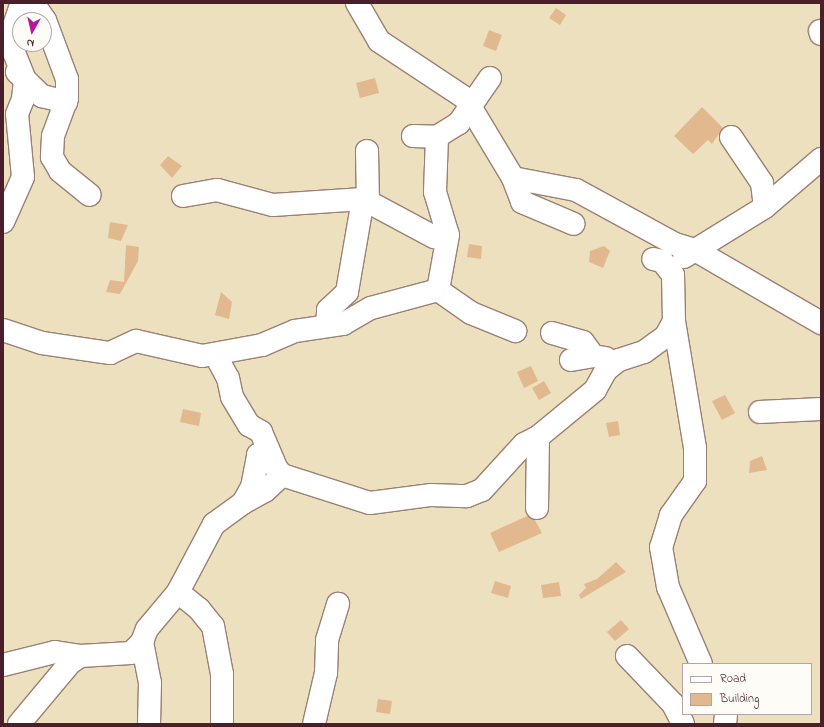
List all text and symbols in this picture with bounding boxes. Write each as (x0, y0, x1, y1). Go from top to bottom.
north arrow (12, 12, 52, 52)
text: N (26, 34, 35, 51)
legend (682, 663, 812, 715)
text: Road (720, 670, 746, 688)
text: Building (720, 690, 759, 708)

